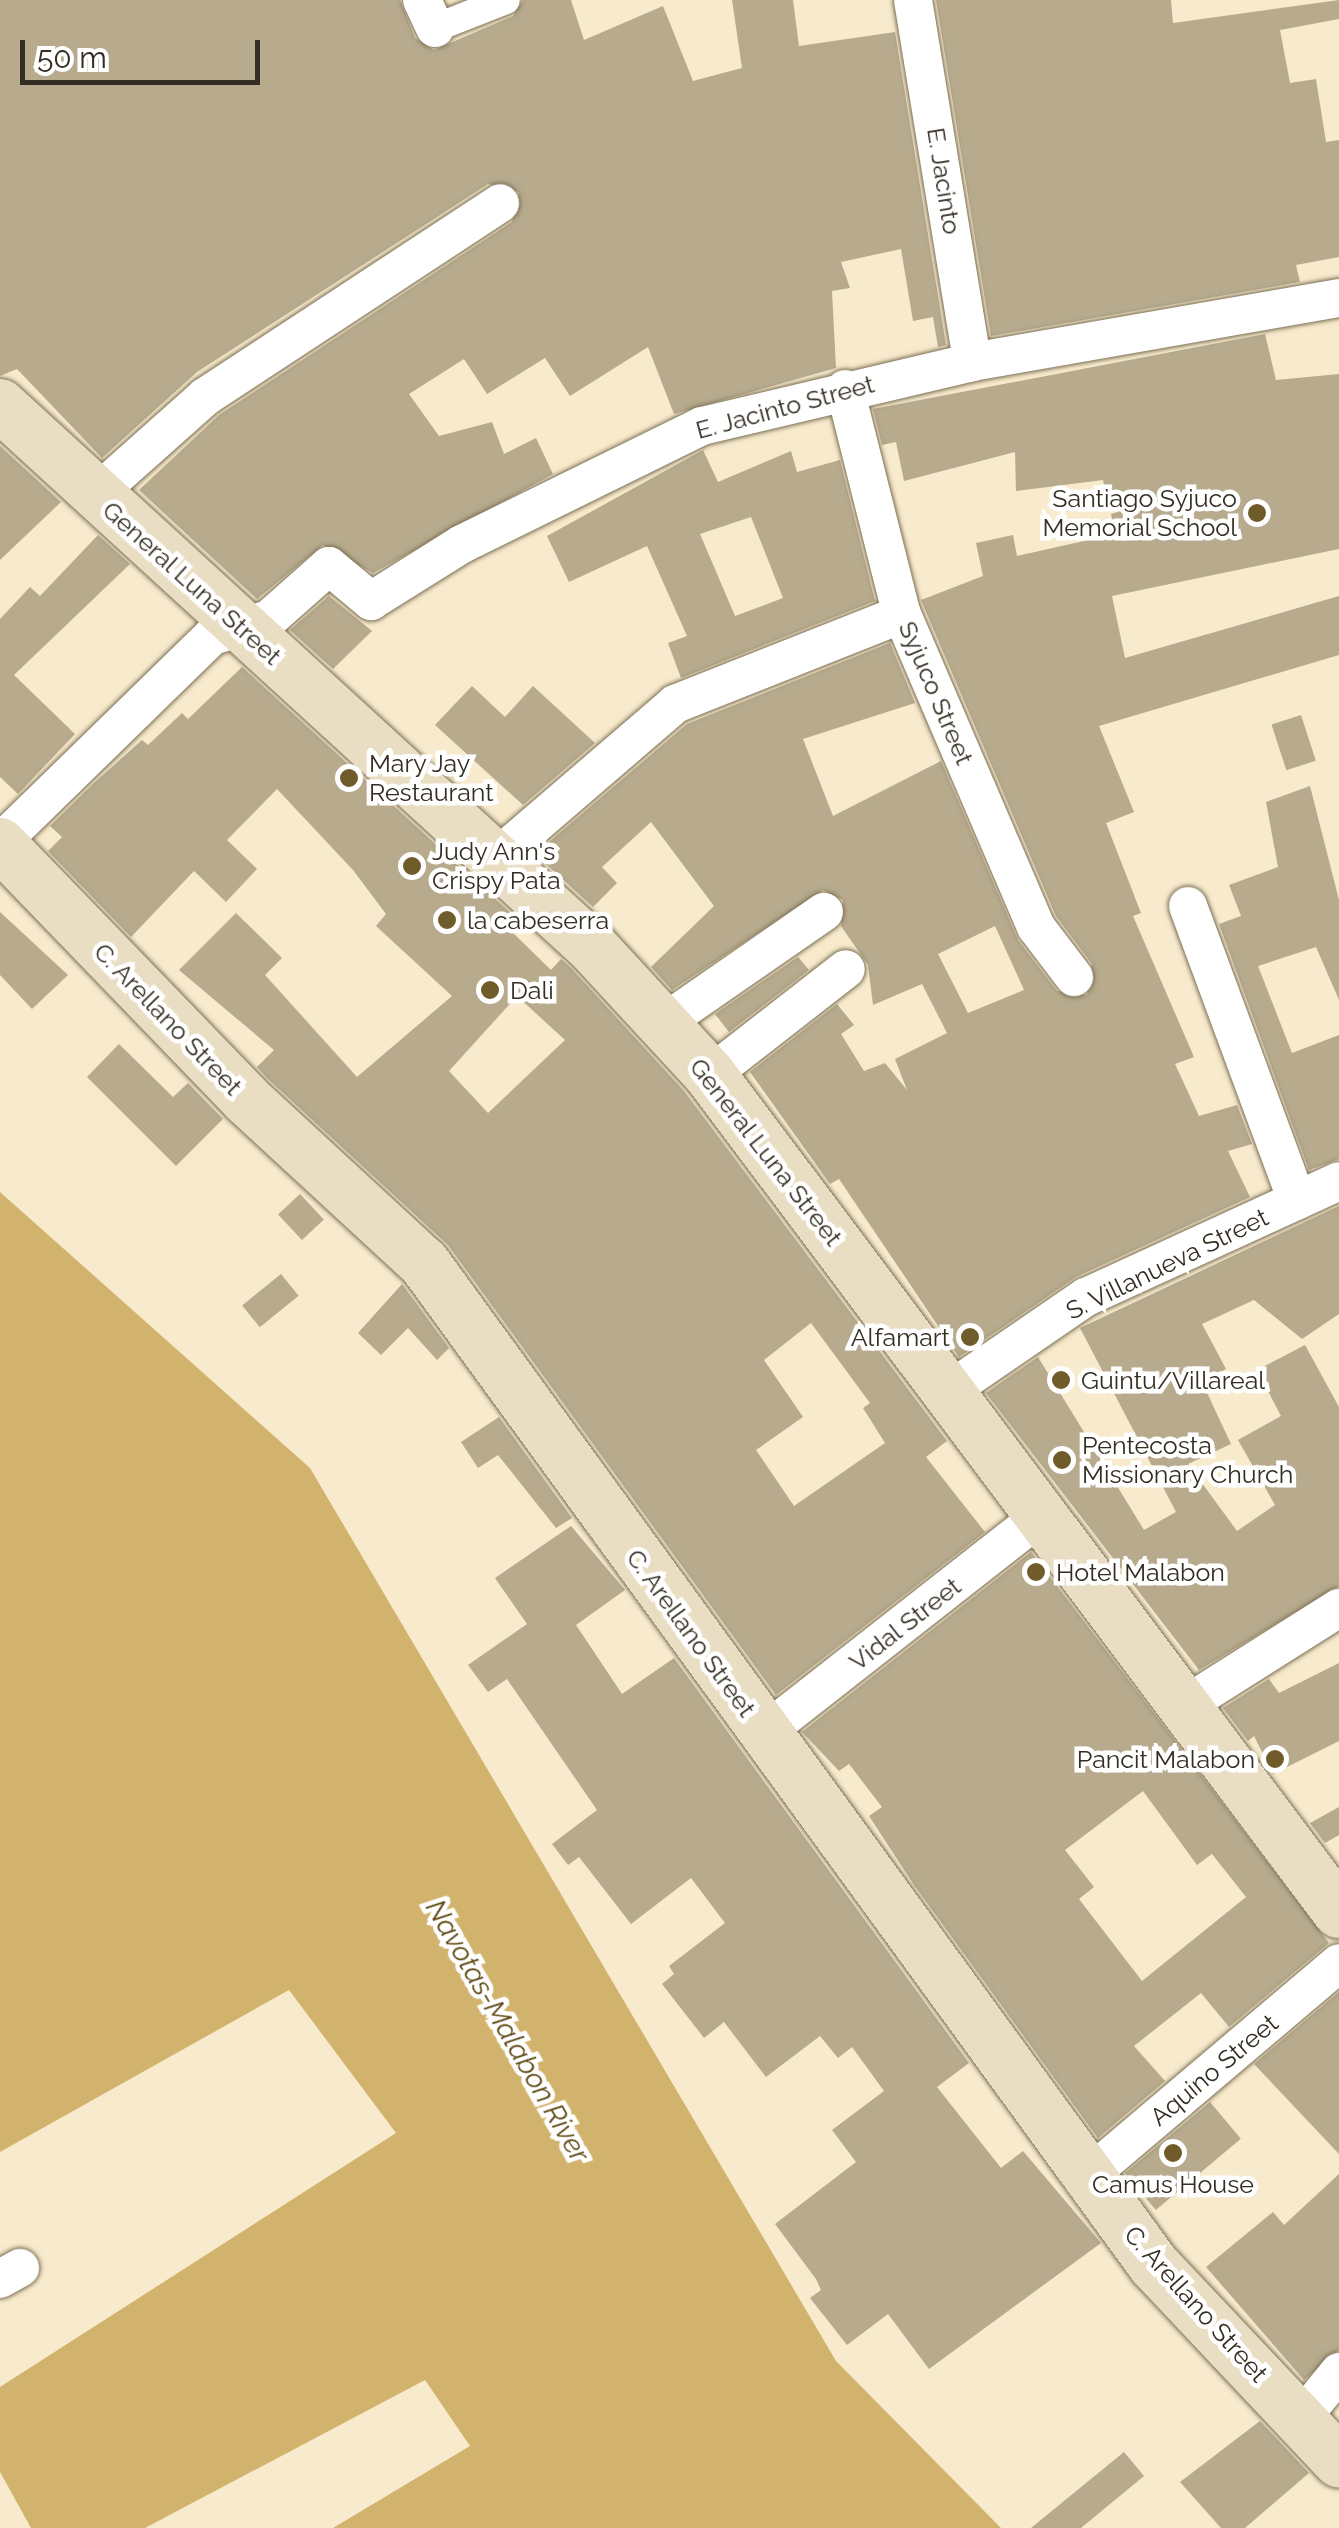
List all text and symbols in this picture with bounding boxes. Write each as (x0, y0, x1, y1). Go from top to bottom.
scale bar (25, 20, 265, 82)
text: 50 m (37, 40, 107, 75)
street label: E. Jacinto (921, 125, 967, 237)
street label: E. Jacinto Street (692, 369, 878, 445)
place label: Santiago Syjuco Memorial School (1042, 484, 1237, 543)
street label: General Luna Street (96, 495, 288, 671)
marker: Santiago Syjuco Memorial School (1246, 502, 1268, 524)
street label: Syjuco Street (892, 617, 980, 769)
place label: Mary Jay Restaurant (369, 749, 494, 808)
marker: Mary Jay Restaurant (338, 767, 360, 789)
place label: Judy Ann's Crispy Pata (432, 837, 561, 896)
marker: Judy Ann's Crispy Pata (401, 855, 423, 877)
place label: la cabeserra (467, 905, 609, 935)
marker: la cabeserra (436, 909, 458, 931)
street label: C. Arellano Street (88, 936, 248, 1102)
place label: Dali (510, 975, 554, 1005)
marker: Dali (479, 979, 501, 1001)
street label: General Luna Street (683, 1052, 849, 1252)
street label: S. Villanueva Street (1061, 1202, 1273, 1326)
place label: Alfamart (851, 1322, 950, 1352)
marker: Alfamart (959, 1326, 981, 1348)
place label: Guintu/Villareal (1081, 1365, 1265, 1395)
marker: Guintu/Villareal (1050, 1369, 1072, 1391)
place label: Pentecosta Missionary Church (1082, 1431, 1294, 1490)
marker: Pentecosta Missionary Church (1051, 1449, 1073, 1471)
street label: C. Arellano Street (620, 1543, 762, 1723)
place label: Hotel Malabon (1056, 1557, 1226, 1587)
marker: Hotel Malabon (1025, 1561, 1047, 1583)
street label: Vidal Street (843, 1571, 967, 1677)
place label: Pancit Malabon (1077, 1744, 1255, 1774)
marker: Pancit Malabon (1264, 1748, 1286, 1770)
water label: Navotas-Malabon River (418, 1894, 596, 2168)
street label: Aquino Street (1144, 2008, 1284, 2132)
marker: Camus House (1162, 2142, 1184, 2164)
place label: Camus House (1092, 2169, 1254, 2199)
street label: C. Arellano Street (1118, 2219, 1274, 2389)

